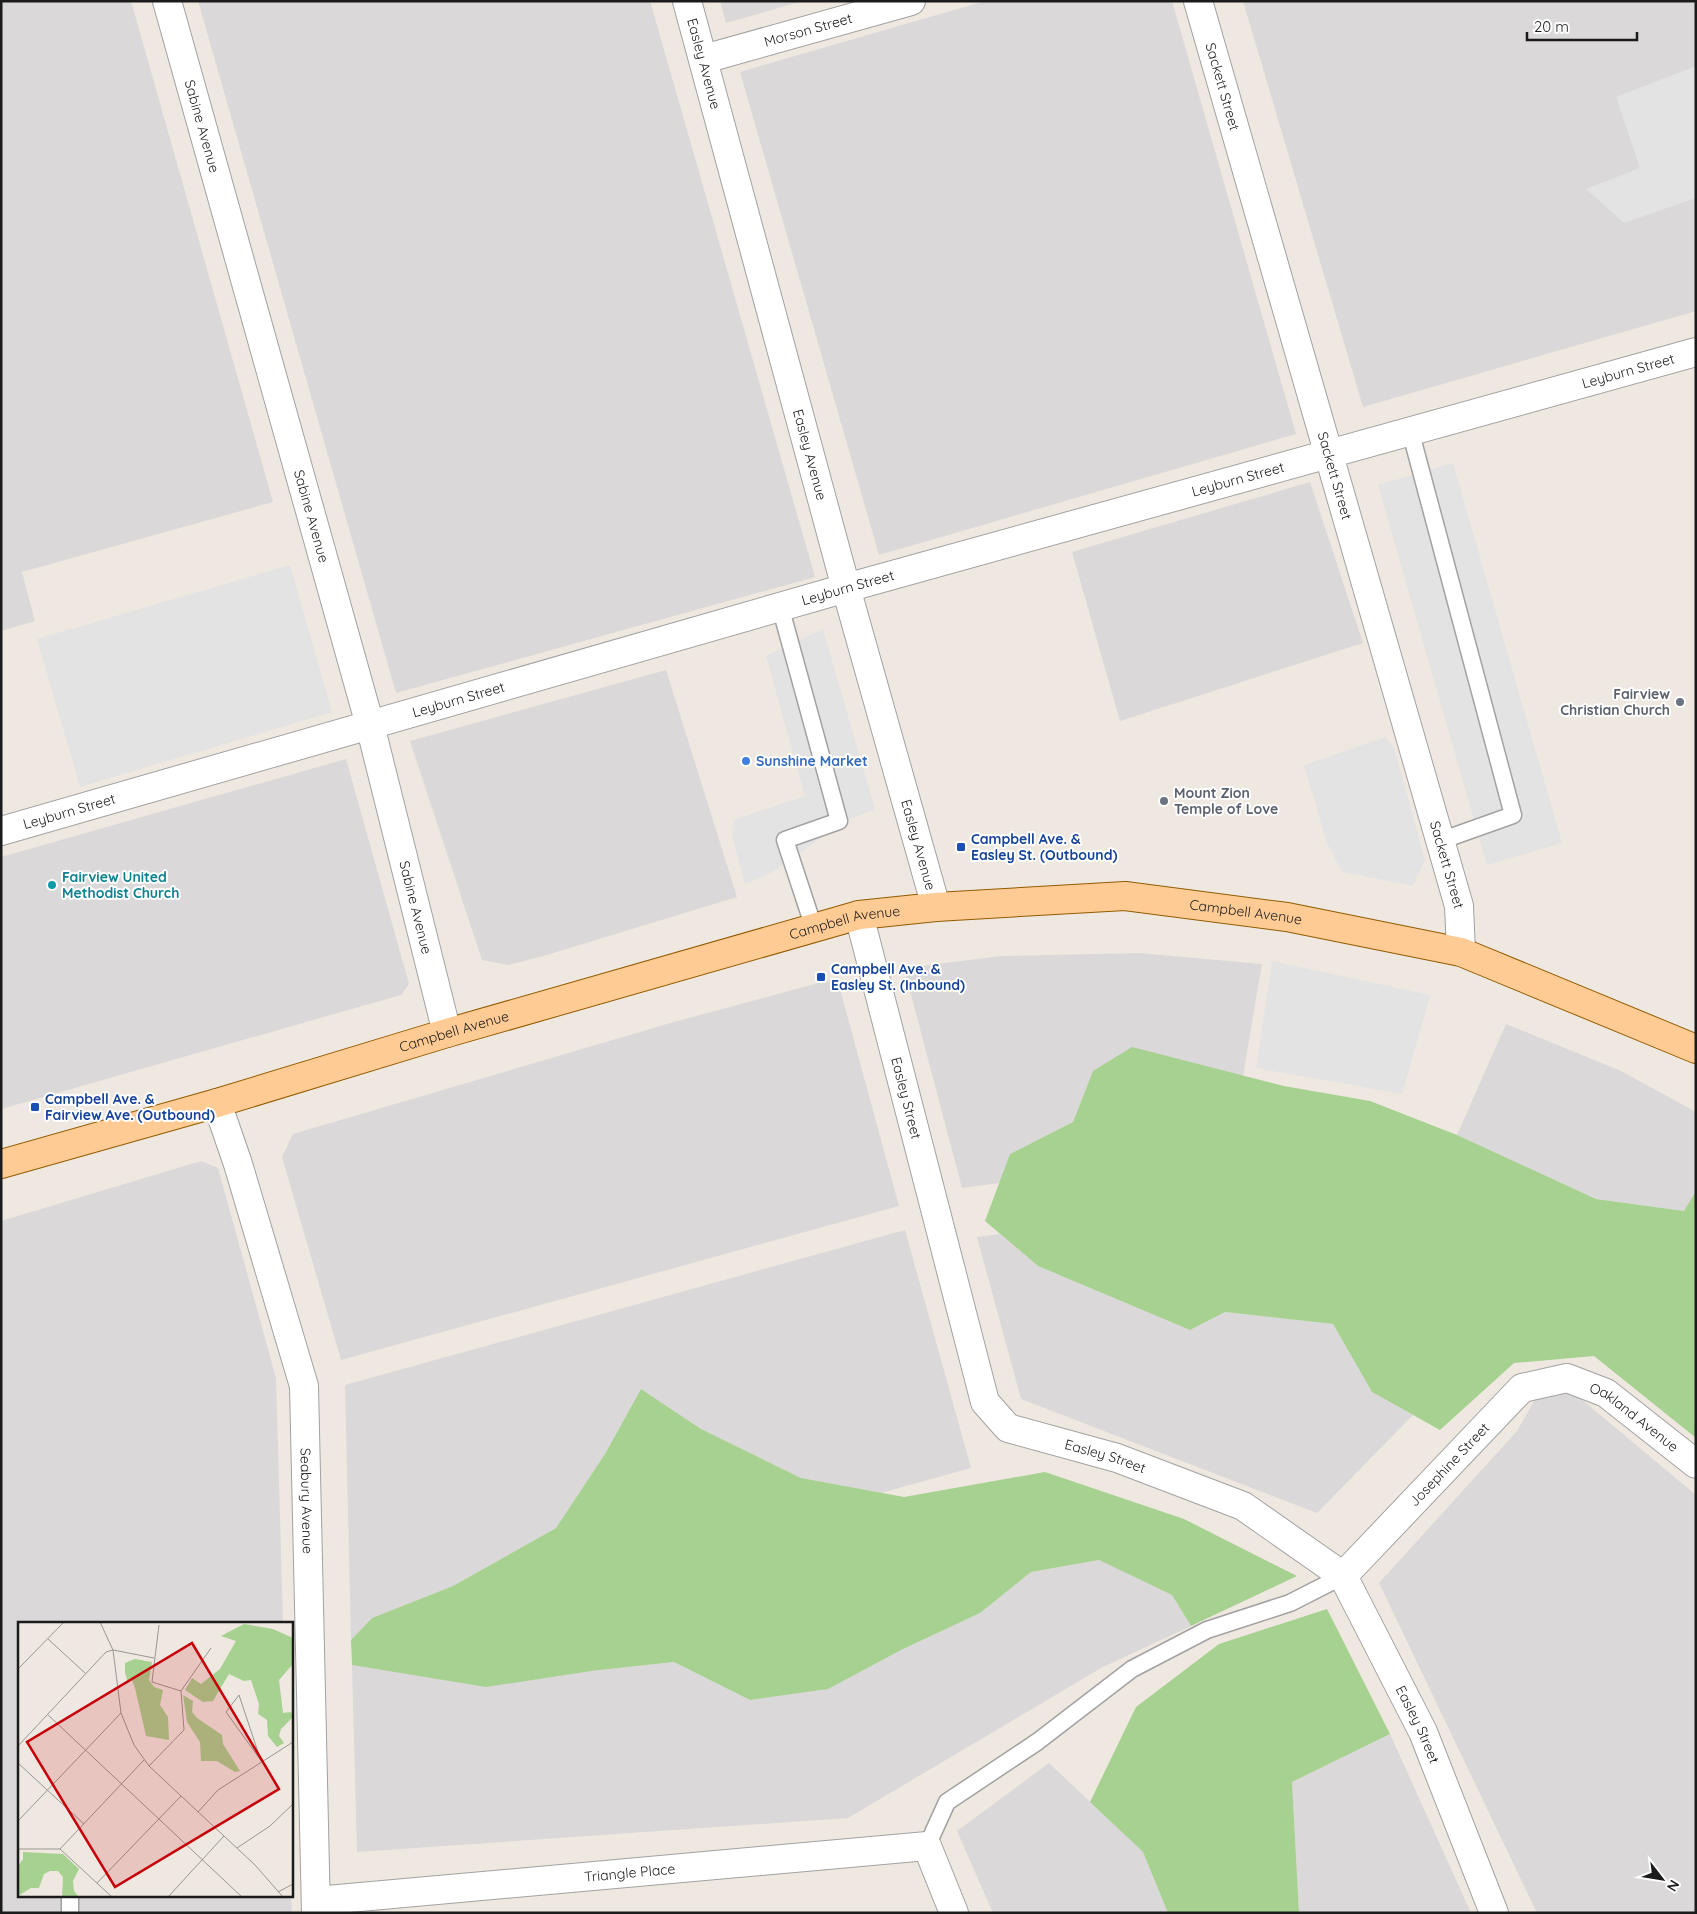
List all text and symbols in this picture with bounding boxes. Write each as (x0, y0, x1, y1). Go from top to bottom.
street label: Morson Street (762, 9, 854, 51)
scale bar (1527, 10, 1637, 42)
street label: Easley Avenue (683, 16, 725, 111)
text: 20 m (1534, 17, 1569, 36)
street label: Sackett Street (1201, 41, 1244, 133)
street label: Sabine Avenue (181, 78, 224, 175)
street label: Leyburn Street (1580, 349, 1677, 392)
street label: Easley Avenue (789, 407, 831, 502)
street label: Sackett Street (1314, 430, 1356, 522)
street label: Leyburn Street (1190, 458, 1287, 501)
street label: Sabine Avenue (290, 468, 333, 565)
street label: Leyburn Street (799, 566, 896, 609)
street label: Leyburn Street (410, 678, 507, 721)
place label: Fairview Christian Church (1560, 685, 1670, 719)
marker: Fairview Christian Church (1674, 696, 1686, 708)
place label: Sunshine Market (756, 752, 868, 770)
marker: Sunshine Market (740, 755, 752, 767)
place label: Mount Zion Temple of Love (1174, 784, 1278, 818)
street label: Leyburn Street (21, 789, 118, 833)
marker: Mount Zion Temple of Love (1158, 795, 1170, 807)
street label: Easley Avenue (897, 797, 940, 892)
street label: Sackett Street (1426, 819, 1468, 911)
place label: Campbell Ave. & Easley St. (Outbound) (971, 830, 1117, 864)
marker: Campbell Ave. & Easley St. (Outbound) (955, 841, 967, 853)
street label: Sabine Avenue (395, 859, 436, 956)
place label: Fairview United Methodist Church (62, 868, 179, 902)
marker: Fairview United Methodist Church (46, 879, 58, 891)
street label: Campbell Avenue (1188, 895, 1304, 929)
street label: Campbell Avenue (787, 902, 901, 944)
place label: Campbell Ave. & Easley St. (Inbound) (831, 960, 965, 994)
marker: Campbell Ave. & Easley St. (Inbound) (815, 971, 827, 983)
street label: Campbell Avenue (397, 1007, 511, 1056)
street label: Easley Street (887, 1055, 926, 1141)
place label: Campbell Ave. & Fairview Ave. (Outbound) (45, 1090, 215, 1124)
marker: Campbell Ave. & Fairview Ave. (Outbound) (29, 1101, 41, 1113)
street label: Oakland Avenue (1587, 1379, 1682, 1456)
street label: Josephine Street (1405, 1419, 1493, 1510)
street label: Easley Street (1063, 1435, 1149, 1477)
street label: Seabury Avenue (296, 1448, 317, 1554)
inset map (18, 1622, 292, 1896)
street label: Easley Street (1392, 1682, 1444, 1766)
north arrow (1637, 1854, 1687, 1904)
street label: Triangle Place (583, 1860, 676, 1886)
text: N (1663, 1877, 1684, 1895)

